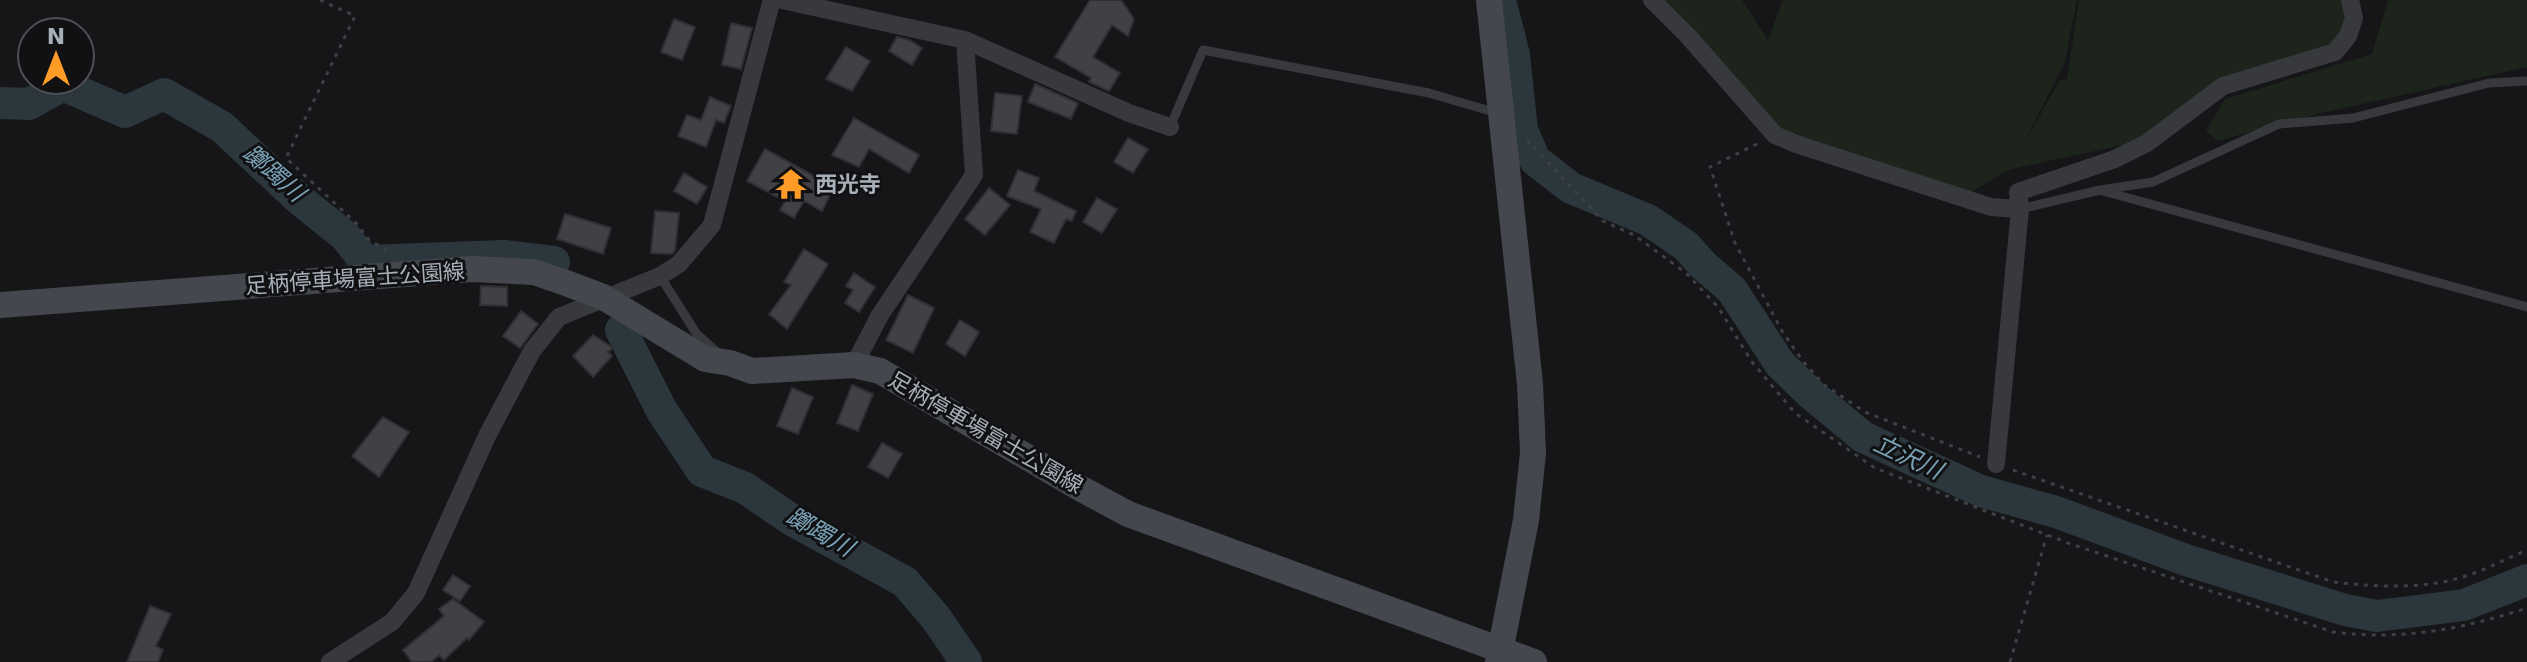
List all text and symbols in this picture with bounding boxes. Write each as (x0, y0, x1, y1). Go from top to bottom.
north arrow (16, 16, 96, 96)
text: N (47, 24, 65, 49)
water label: 躑躅川 (238, 139, 313, 209)
temple icon: 西光寺 (774, 167, 808, 201)
place label: 西光寺 (815, 172, 881, 197)
street label: 足柄停車場富士公園線 (244, 258, 466, 299)
street label: 足柄停車場富士公園線 (884, 367, 1087, 498)
water label: 立沢川 (1869, 429, 1949, 486)
water label: 躑躅川 (782, 502, 861, 564)

